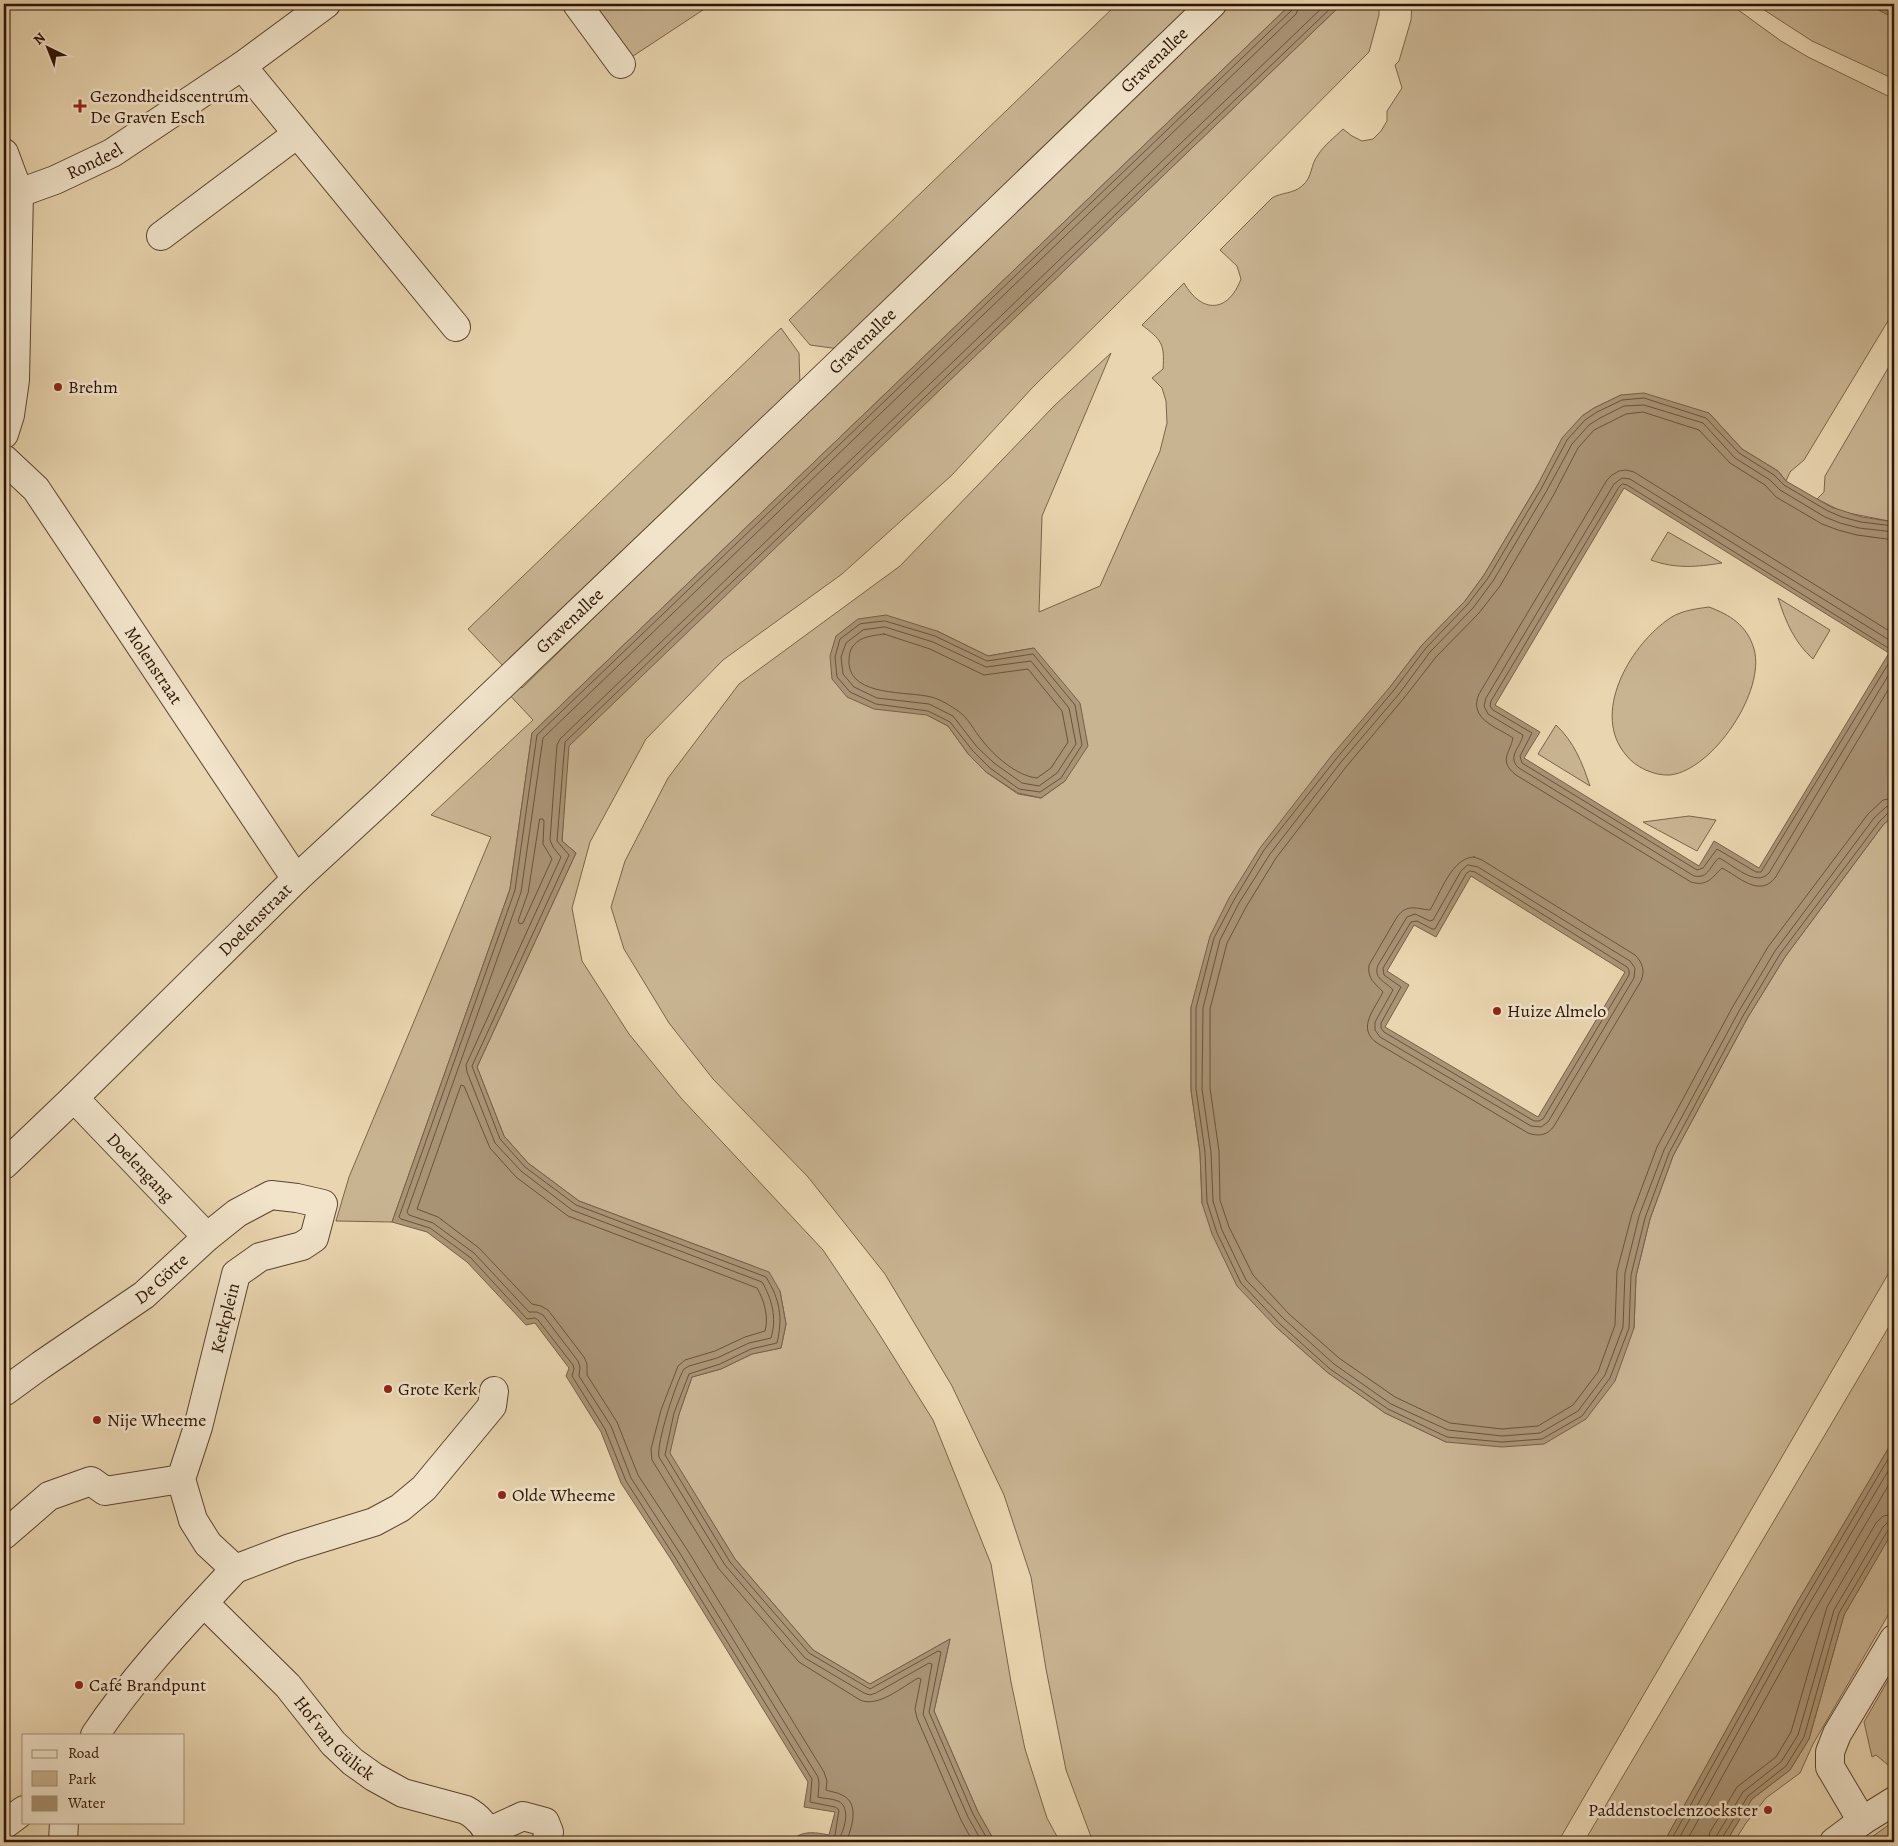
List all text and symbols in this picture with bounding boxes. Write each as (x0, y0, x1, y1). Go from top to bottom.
north arrow (22, 22, 72, 72)
street label: Gravenallee (1115, 22, 1193, 98)
text: N (29, 28, 50, 49)
place label: Gezondheidscentrum De Graven Esch (90, 84, 249, 129)
marker: Gezondheidscentrum De Graven Esch (74, 100, 86, 112)
street label: Rondeel (62, 137, 128, 185)
street label: Gravenallee (823, 303, 902, 379)
place label: Brehm (68, 375, 118, 399)
marker: Brehm (52, 381, 64, 393)
street label: Gravenallee (530, 583, 609, 659)
street label: Molenstraat (119, 622, 188, 709)
street label: Doelenstraat (213, 878, 297, 961)
place label: Huize Almelo (1507, 999, 1606, 1023)
marker: Huize Almelo (1491, 1005, 1503, 1017)
street label: Doelengang (101, 1127, 180, 1208)
street label: De Götte (130, 1248, 193, 1310)
street label: Kerkplein (205, 1280, 245, 1356)
place label: Grote Kerk (398, 1377, 478, 1401)
marker: Grote Kerk (382, 1383, 394, 1395)
place label: Nije Wheeme (107, 1408, 206, 1432)
marker: Nije Wheeme (91, 1414, 103, 1426)
place label: Olde Wheeme (512, 1483, 616, 1507)
marker: Olde Wheeme (496, 1489, 508, 1501)
place label: Café Brandpunt (89, 1673, 206, 1697)
marker: Café Brandpunt (73, 1679, 85, 1691)
street label: Hof van Gülick (288, 1691, 380, 1786)
legend (22, 1734, 185, 1824)
text: Road (68, 1743, 100, 1763)
text: Park (68, 1769, 97, 1789)
text: Water (67, 1793, 105, 1813)
place label: Paddenstoelenzoekster (1588, 1798, 1758, 1822)
marker: Paddenstoelenzoekster (1762, 1804, 1774, 1816)

